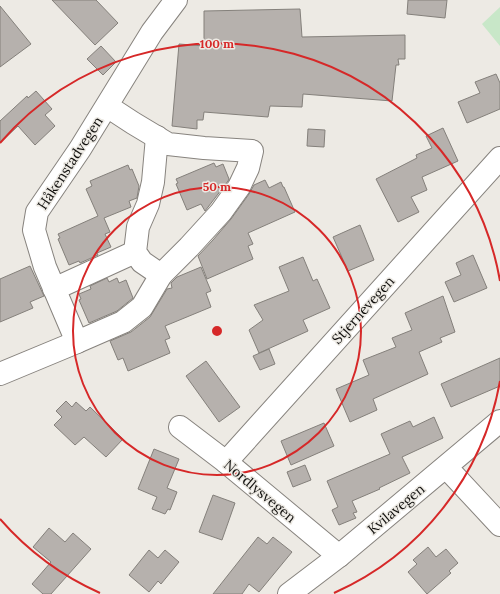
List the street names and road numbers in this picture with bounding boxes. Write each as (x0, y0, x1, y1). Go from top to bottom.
street label: Håkenstadvegen (33, 113, 107, 213)
street label: Stjernevegen (328, 272, 398, 348)
street label: Nordlysvegen (220, 455, 300, 527)
street label: Kvilavegen (364, 480, 429, 538)

